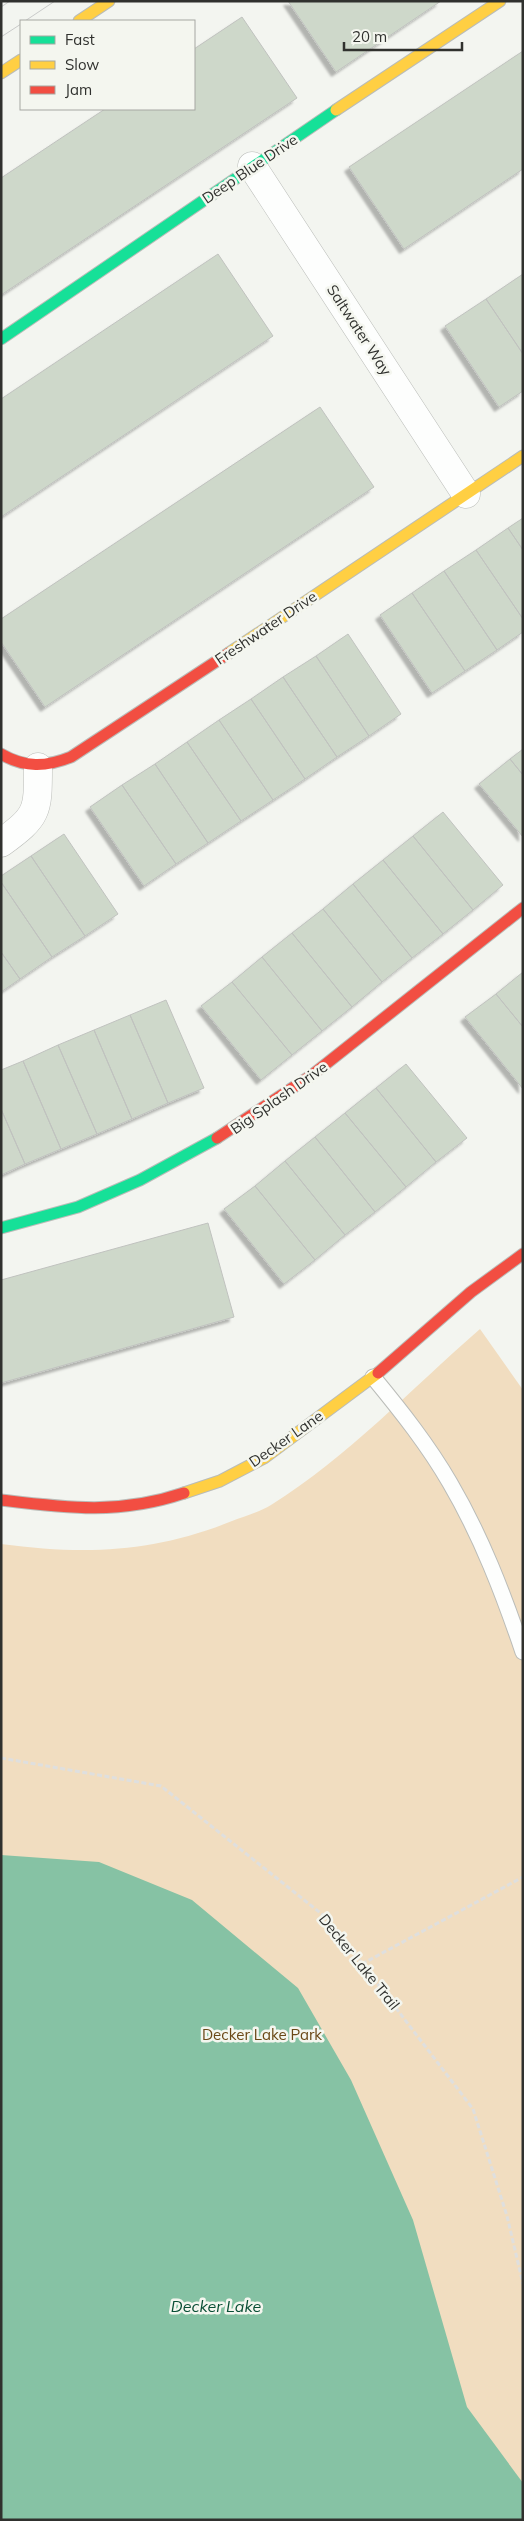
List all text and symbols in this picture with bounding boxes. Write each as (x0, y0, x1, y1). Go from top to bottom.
legend (20, 20, 195, 110)
scale bar (344, 20, 462, 52)
text: 20 m (352, 27, 387, 46)
text: Fast (65, 30, 95, 49)
text: Slow (65, 55, 99, 74)
text: Jam (65, 80, 92, 99)
street label: Deep Blue Drive (198, 130, 301, 208)
street label: Saltwater Way (323, 281, 396, 379)
street label: Freshwater Drive (211, 587, 320, 669)
street label: Big Splash Drive (227, 1057, 331, 1138)
street label: Decker Lane (245, 1406, 326, 1471)
street label: Decker Lake Trail (315, 1910, 404, 2014)
park label: Decker Lake Park (202, 2025, 322, 2044)
water label: Decker Lake (171, 2296, 261, 2316)

